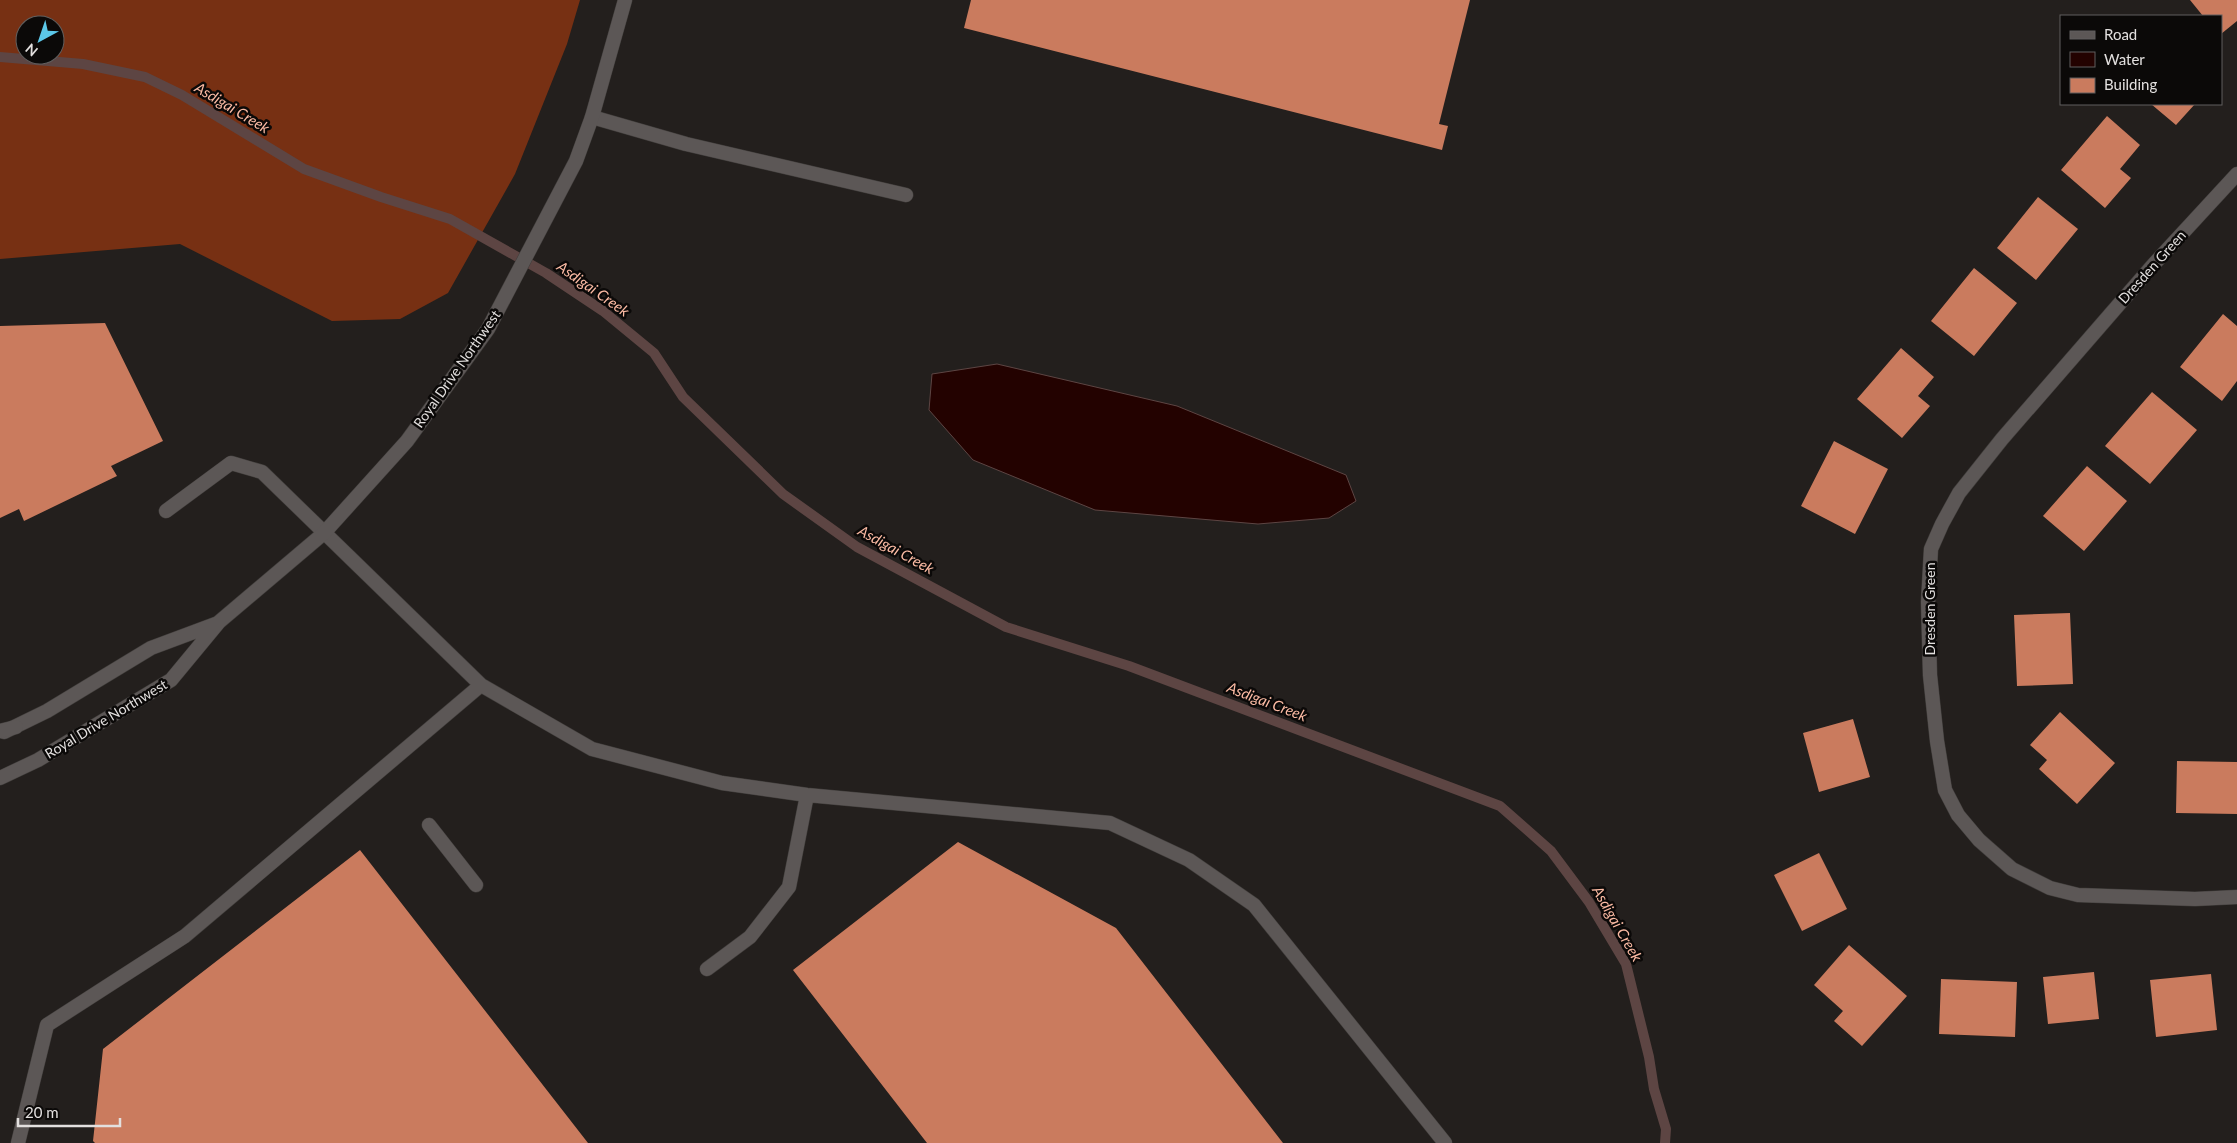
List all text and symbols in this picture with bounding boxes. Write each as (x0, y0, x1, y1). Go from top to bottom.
north arrow (15, 15, 65, 65)
legend (2060, 15, 2222, 105)
text: Road (2104, 25, 2137, 43)
text: N (22, 40, 41, 60)
text: Water (2104, 50, 2145, 68)
text: Building (2104, 75, 2157, 93)
water label: Asdigai Creek (191, 77, 274, 137)
street label: Dresden Green (2114, 226, 2189, 307)
water label: Asdigai Creek (553, 256, 634, 320)
street label: Royal Drive Northwest (410, 307, 504, 431)
water label: Asdigai Creek (854, 520, 938, 578)
street label: Dresden Green (1921, 563, 1938, 655)
street label: Royal Drive Northwest (42, 675, 170, 762)
water label: Asdigai Creek (1224, 677, 1311, 725)
water label: Asdigai Creek (1589, 882, 1647, 965)
scale bar (18, 1096, 120, 1128)
text: 20 m (25, 1103, 59, 1121)

